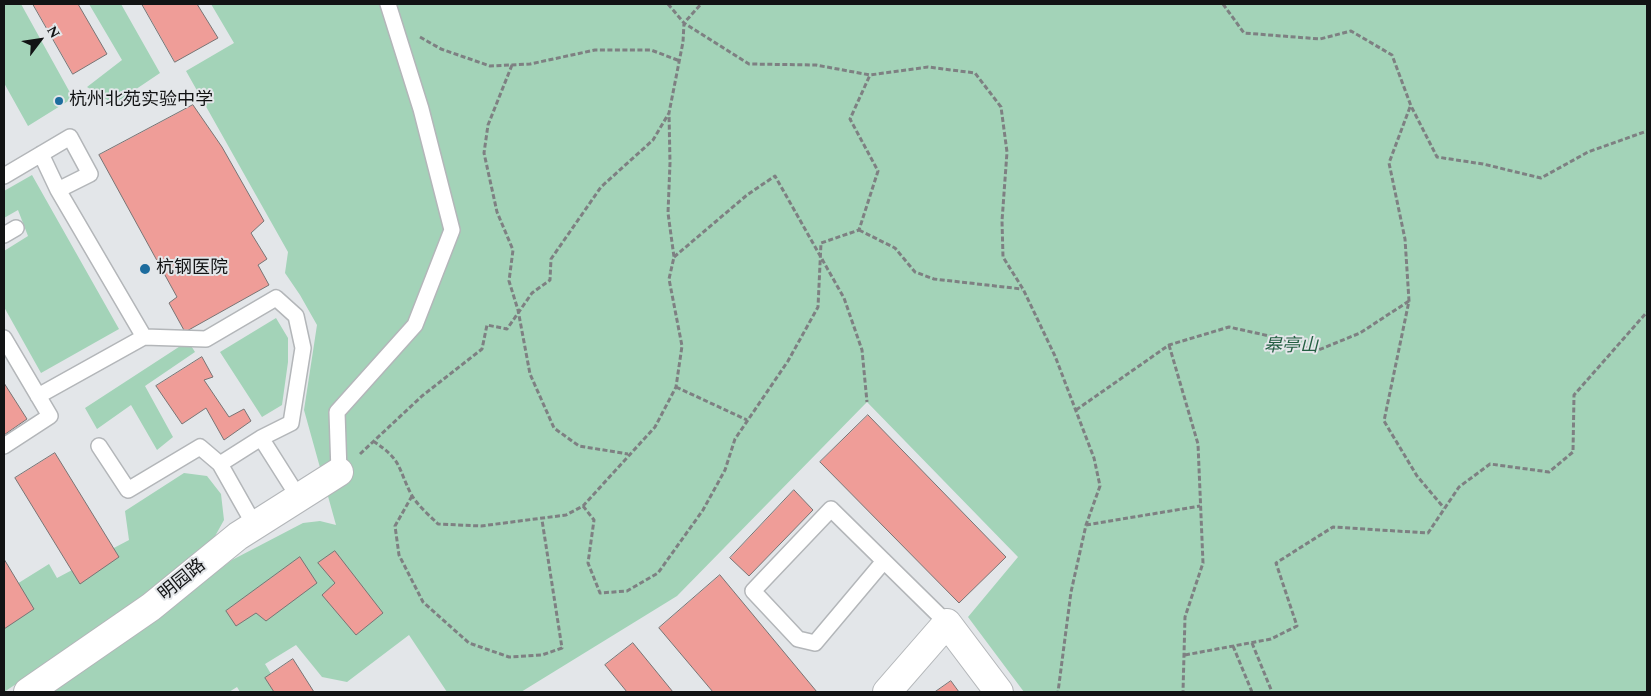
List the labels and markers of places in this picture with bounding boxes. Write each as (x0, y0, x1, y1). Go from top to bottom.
place label: 杭州北苑实验中学 (69, 90, 213, 112)
marker: 杭州北苑实验中学 (53, 95, 65, 107)
place label: 杭钢医院 (156, 258, 228, 280)
marker: 杭钢医院 (138, 262, 152, 276)

